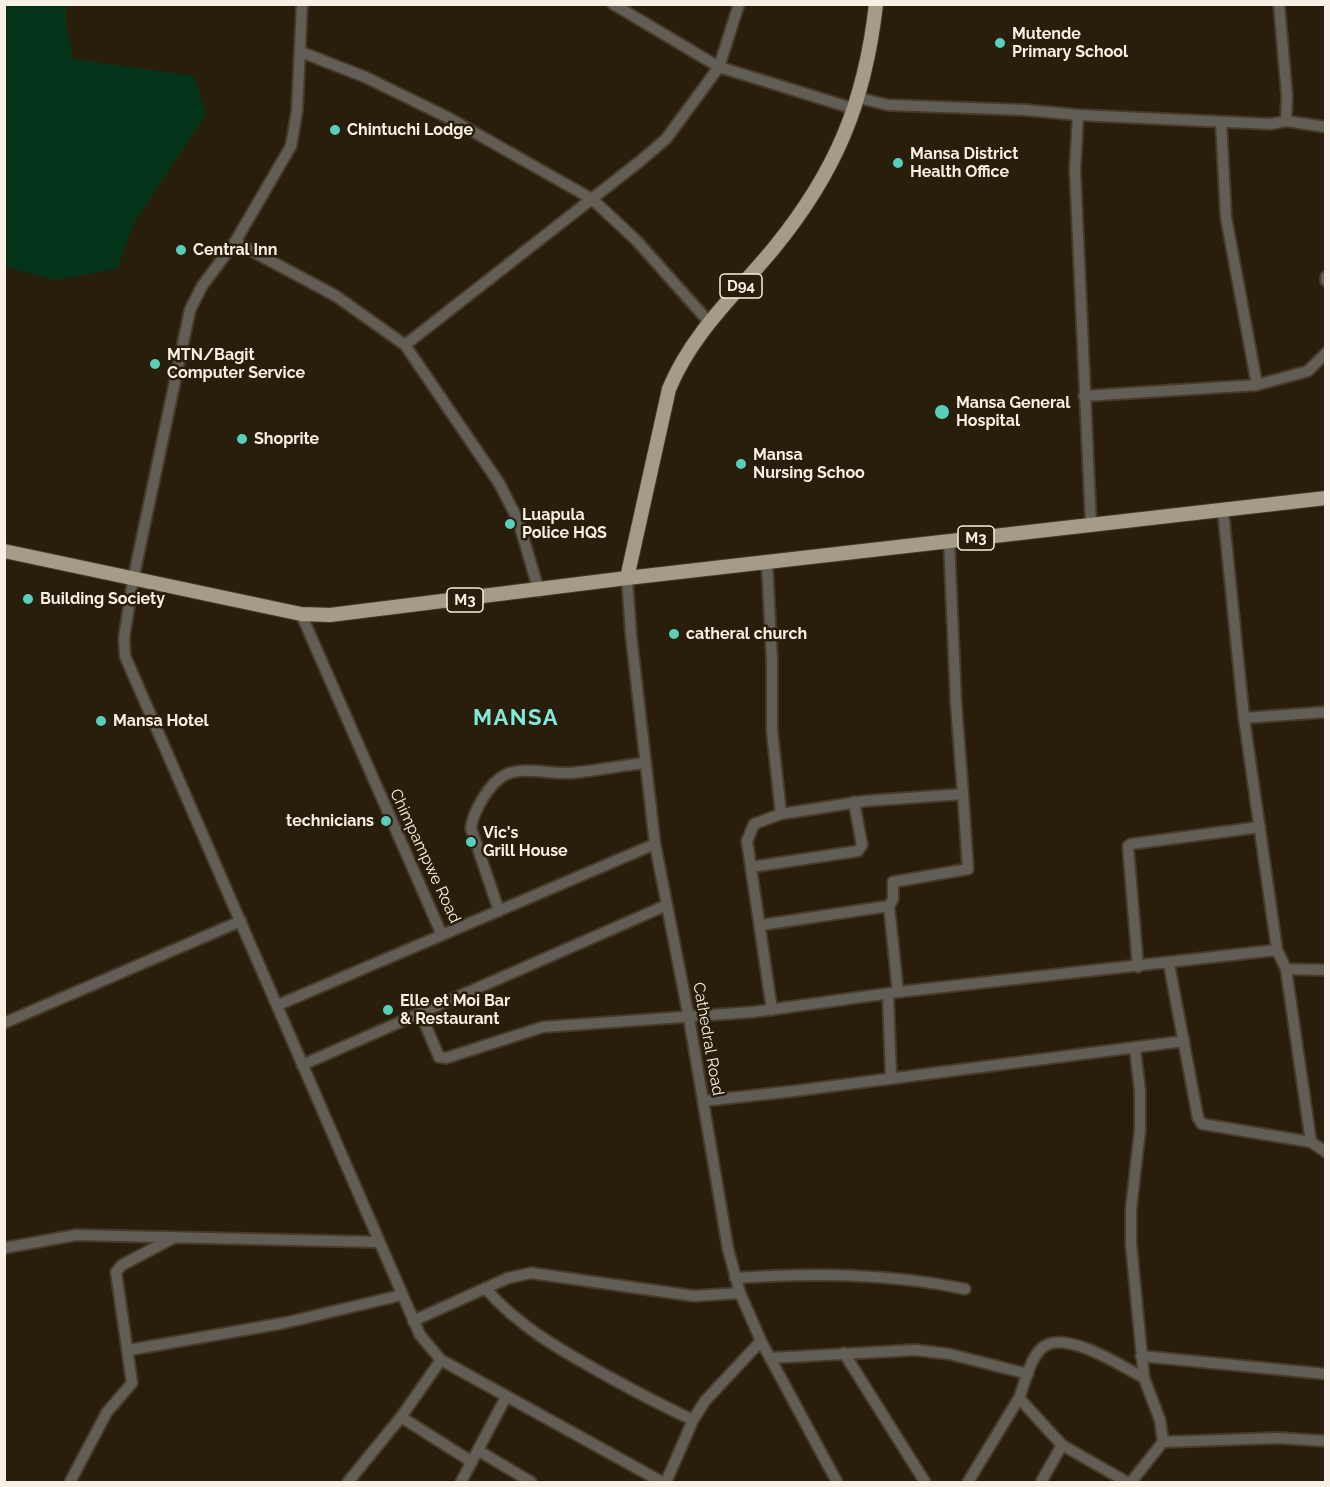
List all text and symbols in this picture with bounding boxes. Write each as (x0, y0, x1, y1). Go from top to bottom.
place label: Mutende Primary School (1012, 24, 1128, 62)
marker: Mutende Primary School (993, 36, 1007, 50)
place label: Chintuchi Lodge (347, 120, 473, 140)
marker: Chintuchi Lodge (328, 123, 342, 137)
place label: Mansa District Health Office (910, 144, 1018, 182)
marker: Mansa District Health Office (891, 156, 905, 170)
place label: Central Inn (193, 240, 277, 260)
marker: Central Inn (174, 243, 188, 257)
road number: D94 (720, 274, 762, 298)
place label: MTN/Bagit Computer Service (167, 345, 305, 383)
marker: MTN/Bagit Computer Service (148, 357, 162, 371)
place label: Mansa General Hospital (956, 393, 1070, 431)
marker: Mansa General Hospital (933, 403, 951, 421)
place label: Shoprite (254, 429, 319, 449)
marker: Shoprite (235, 432, 249, 446)
place label: Mansa Nursing Schoo (753, 445, 865, 483)
marker: Mansa Nursing Schoo (734, 457, 748, 471)
place label: Luapula Police HQS (522, 505, 607, 543)
marker: Luapula Police HQS (503, 517, 517, 531)
road number: M3 (958, 526, 994, 550)
road number: M3 (447, 588, 483, 612)
place label: Building Society (40, 589, 165, 609)
marker: Building Society (21, 592, 35, 606)
place label: catheral church (686, 624, 807, 644)
marker: catheral church (667, 627, 681, 641)
district label: MANSA (473, 705, 559, 731)
place label: Mansa Hotel (113, 711, 209, 731)
marker: Mansa Hotel (94, 714, 108, 728)
street label: Chimpampwe Road (385, 786, 465, 926)
place label: technicians (286, 811, 374, 831)
marker: technicians (379, 814, 393, 828)
place label: Vic's Grill House (483, 823, 568, 861)
marker: Vic's Grill House (464, 835, 478, 849)
street label: Cathedral Road (689, 981, 727, 1097)
place label: Elle et Moi Bar & Restaurant (400, 991, 510, 1029)
marker: Elle et Moi Bar & Restaurant (381, 1003, 395, 1017)

